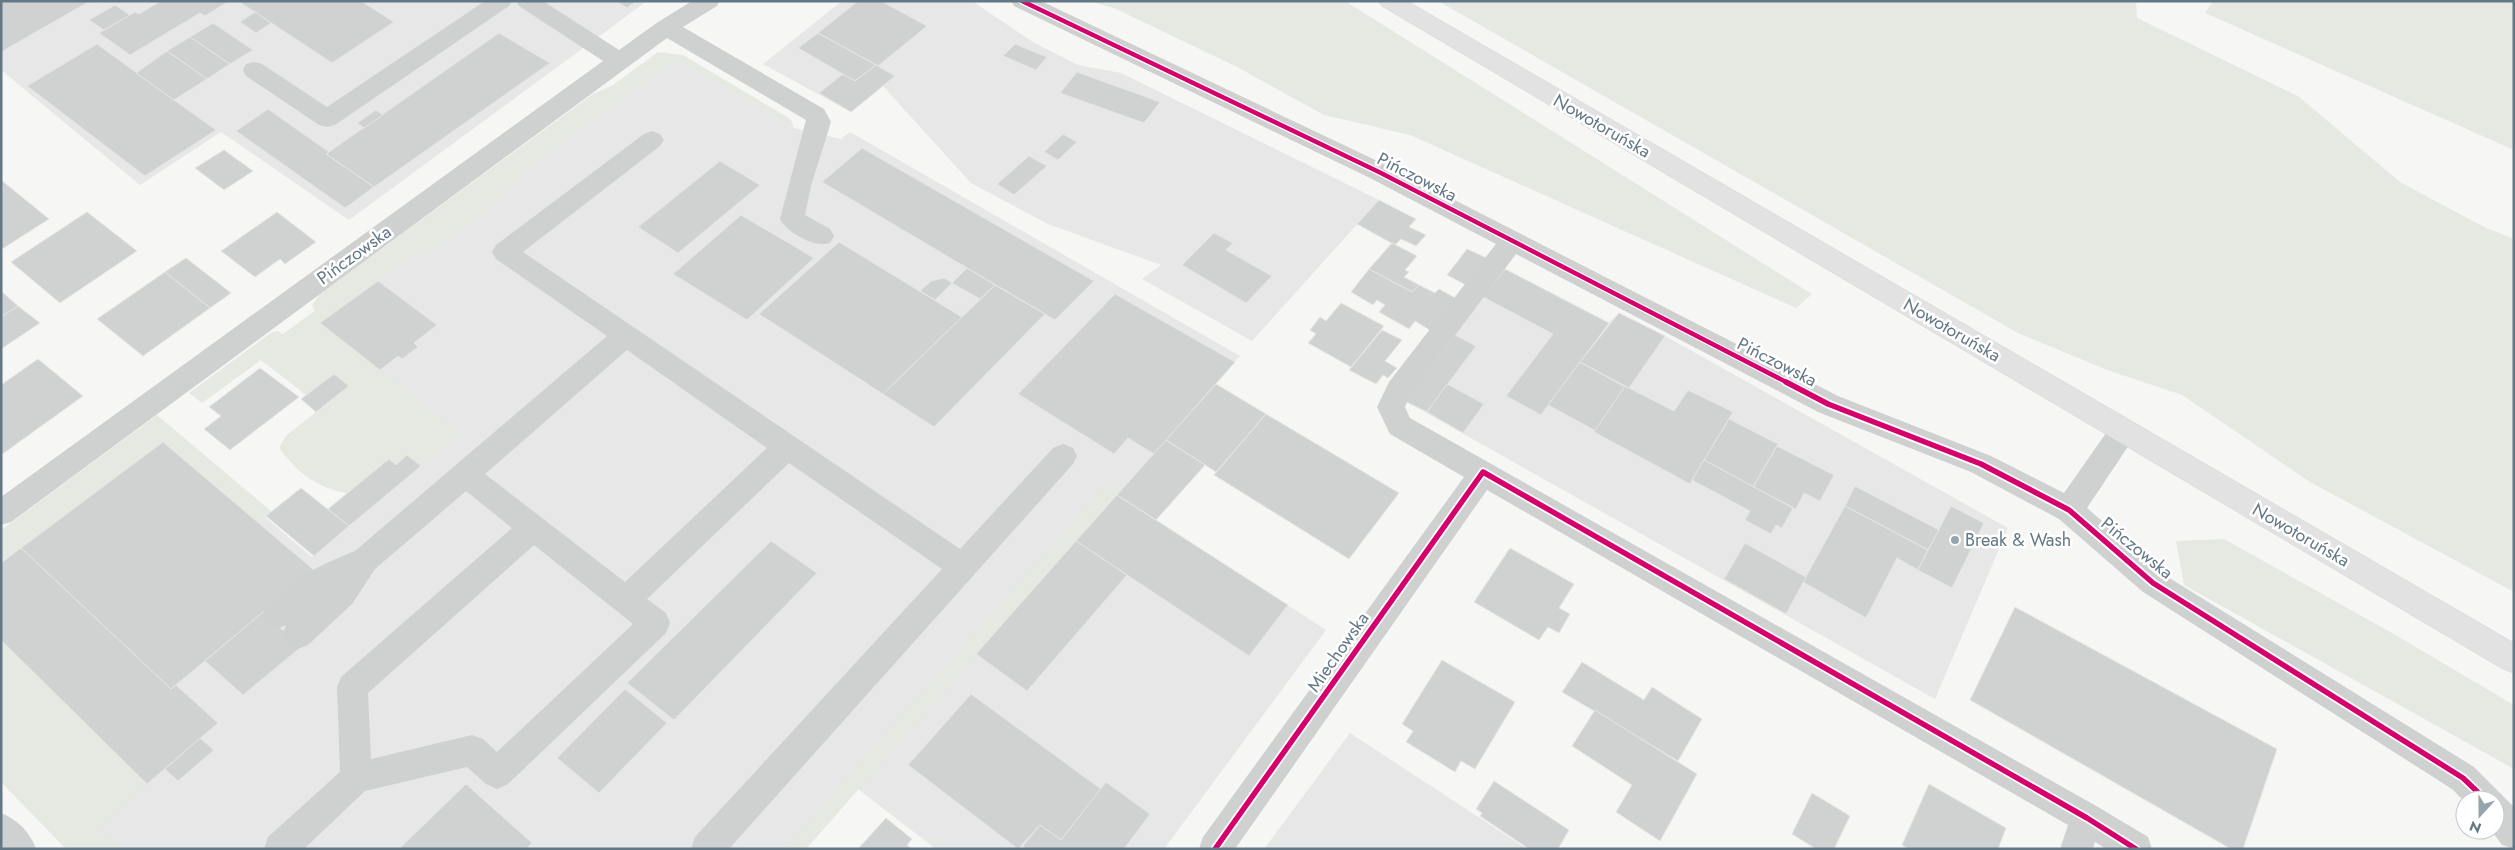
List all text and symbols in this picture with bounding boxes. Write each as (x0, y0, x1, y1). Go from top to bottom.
street label: Nowotoruńska (1549, 88, 1655, 164)
street label: Pińczowska (1373, 146, 1461, 208)
street label: Pińczowska (311, 219, 397, 291)
street label: Nowotoruńska (1899, 292, 2005, 368)
street label: Pińczowska (1733, 331, 1821, 393)
street label: Nowotoruńska (2248, 497, 2354, 573)
street label: Pińczowska (2095, 511, 2179, 585)
place label: Break & Wash (1965, 527, 2071, 553)
marker: Break & Wash (1949, 534, 1961, 546)
street label: Miechowska (1301, 607, 1375, 697)
north arrow (2455, 790, 2505, 840)
text: N (2467, 816, 2484, 838)

